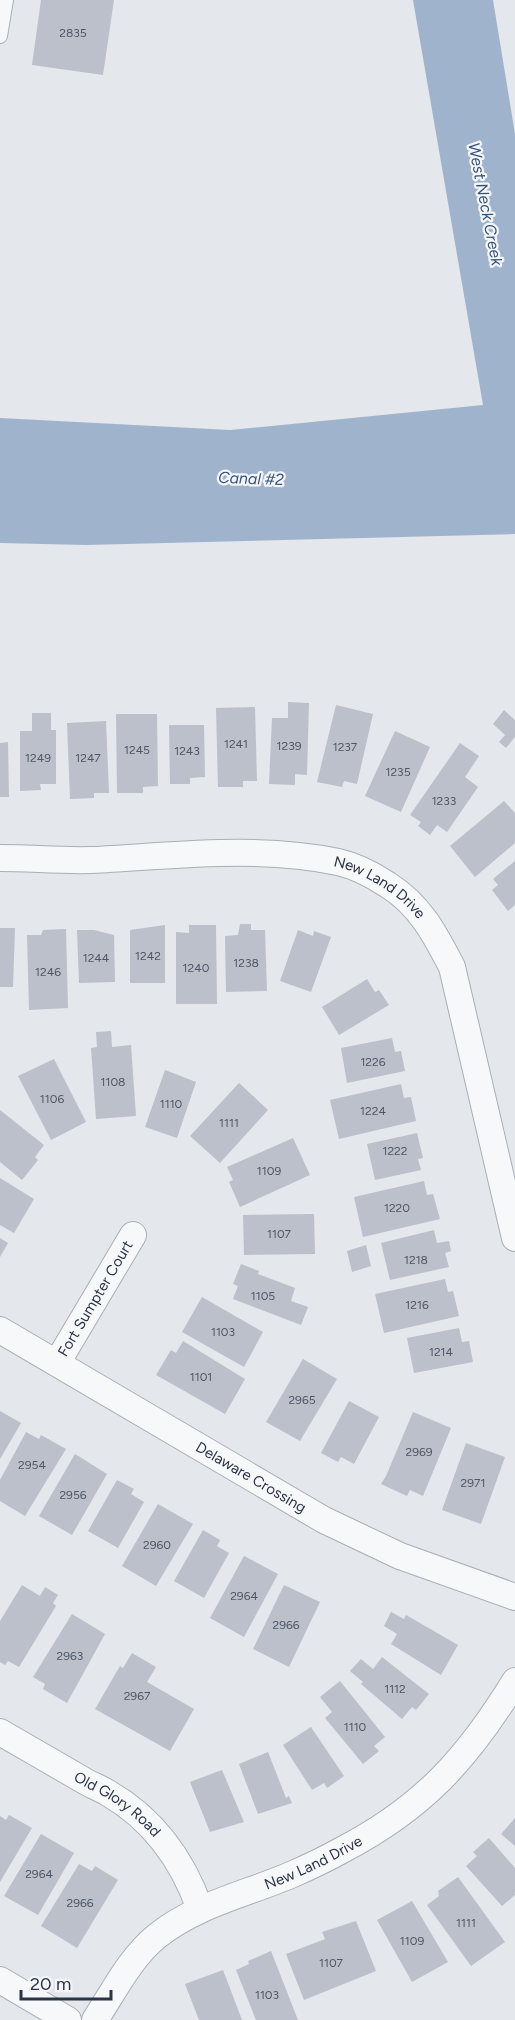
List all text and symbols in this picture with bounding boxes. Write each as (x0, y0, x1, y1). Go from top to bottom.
house number: 2835 (59, 26, 87, 40)
water label: West Neck Creek (464, 141, 507, 268)
water label: Canal #2 (218, 468, 284, 489)
house number: 1241 (224, 737, 248, 751)
house number: 1239 (277, 739, 302, 753)
house number: 1237 (333, 740, 358, 754)
house number: 1245 (124, 743, 150, 757)
house number: 1243 (174, 744, 200, 758)
house number: 1249 (25, 751, 51, 765)
house number: 1247 (75, 751, 101, 765)
house number: 1235 (385, 765, 411, 779)
house number: 1233 (432, 794, 456, 808)
street label: New Land Drive (332, 852, 429, 922)
house number: 1242 (135, 949, 161, 963)
house number: 1244 (83, 951, 110, 965)
house number: 1238 (233, 956, 259, 970)
house number: 1240 (183, 961, 210, 975)
house number: 1246 (35, 965, 61, 979)
house number: 1226 (360, 1055, 386, 1069)
house number: 1108 (101, 1075, 125, 1089)
house number: 1106 (40, 1092, 64, 1106)
house number: 1110 (160, 1097, 183, 1111)
house number: 1224 (360, 1104, 386, 1118)
house number: 1111 (219, 1116, 239, 1130)
house number: 1222 (382, 1144, 408, 1158)
house number: 1109 (257, 1164, 281, 1178)
house number: 1220 (384, 1201, 410, 1215)
house number: 1107 (267, 1227, 292, 1241)
street label: Fort Sumpter Court (54, 1237, 137, 1360)
house number: 1218 (404, 1253, 428, 1267)
house number: 1105 (251, 1289, 275, 1303)
house number: 1216 (405, 1298, 429, 1312)
house number: 1103 (211, 1325, 235, 1339)
house number: 1214 (429, 1345, 454, 1359)
house number: 1101 (190, 1370, 212, 1384)
house number: 2965 (288, 1393, 316, 1407)
street label: Delaware Crossing (193, 1438, 309, 1517)
house number: 2969 (405, 1445, 433, 1459)
house number: 2954 (18, 1458, 46, 1472)
house number: 2971 (461, 1476, 485, 1490)
house number: 2956 (59, 1488, 87, 1502)
house number: 2960 (143, 1538, 171, 1552)
house number: 2964 (230, 1589, 258, 1603)
house number: 2966 (272, 1618, 300, 1632)
house number: 2963 (57, 1649, 83, 1663)
house number: 1112 (384, 1682, 406, 1696)
house number: 2967 (124, 1689, 151, 1703)
house number: 1110 (344, 1720, 367, 1734)
street label: Old Glory Road (71, 1768, 164, 1840)
street label: New Land Drive (262, 1832, 365, 1894)
house number: 2964 (25, 1867, 53, 1881)
house number: 2966 (66, 1896, 94, 1910)
house number: 1111 (456, 1916, 476, 1930)
house number: 1109 (400, 1934, 424, 1948)
house number: 1107 (319, 1956, 344, 1970)
scale bar (21, 1963, 111, 2001)
text: 20 m (30, 1973, 71, 1995)
house number: 1103 (255, 1988, 279, 2002)

